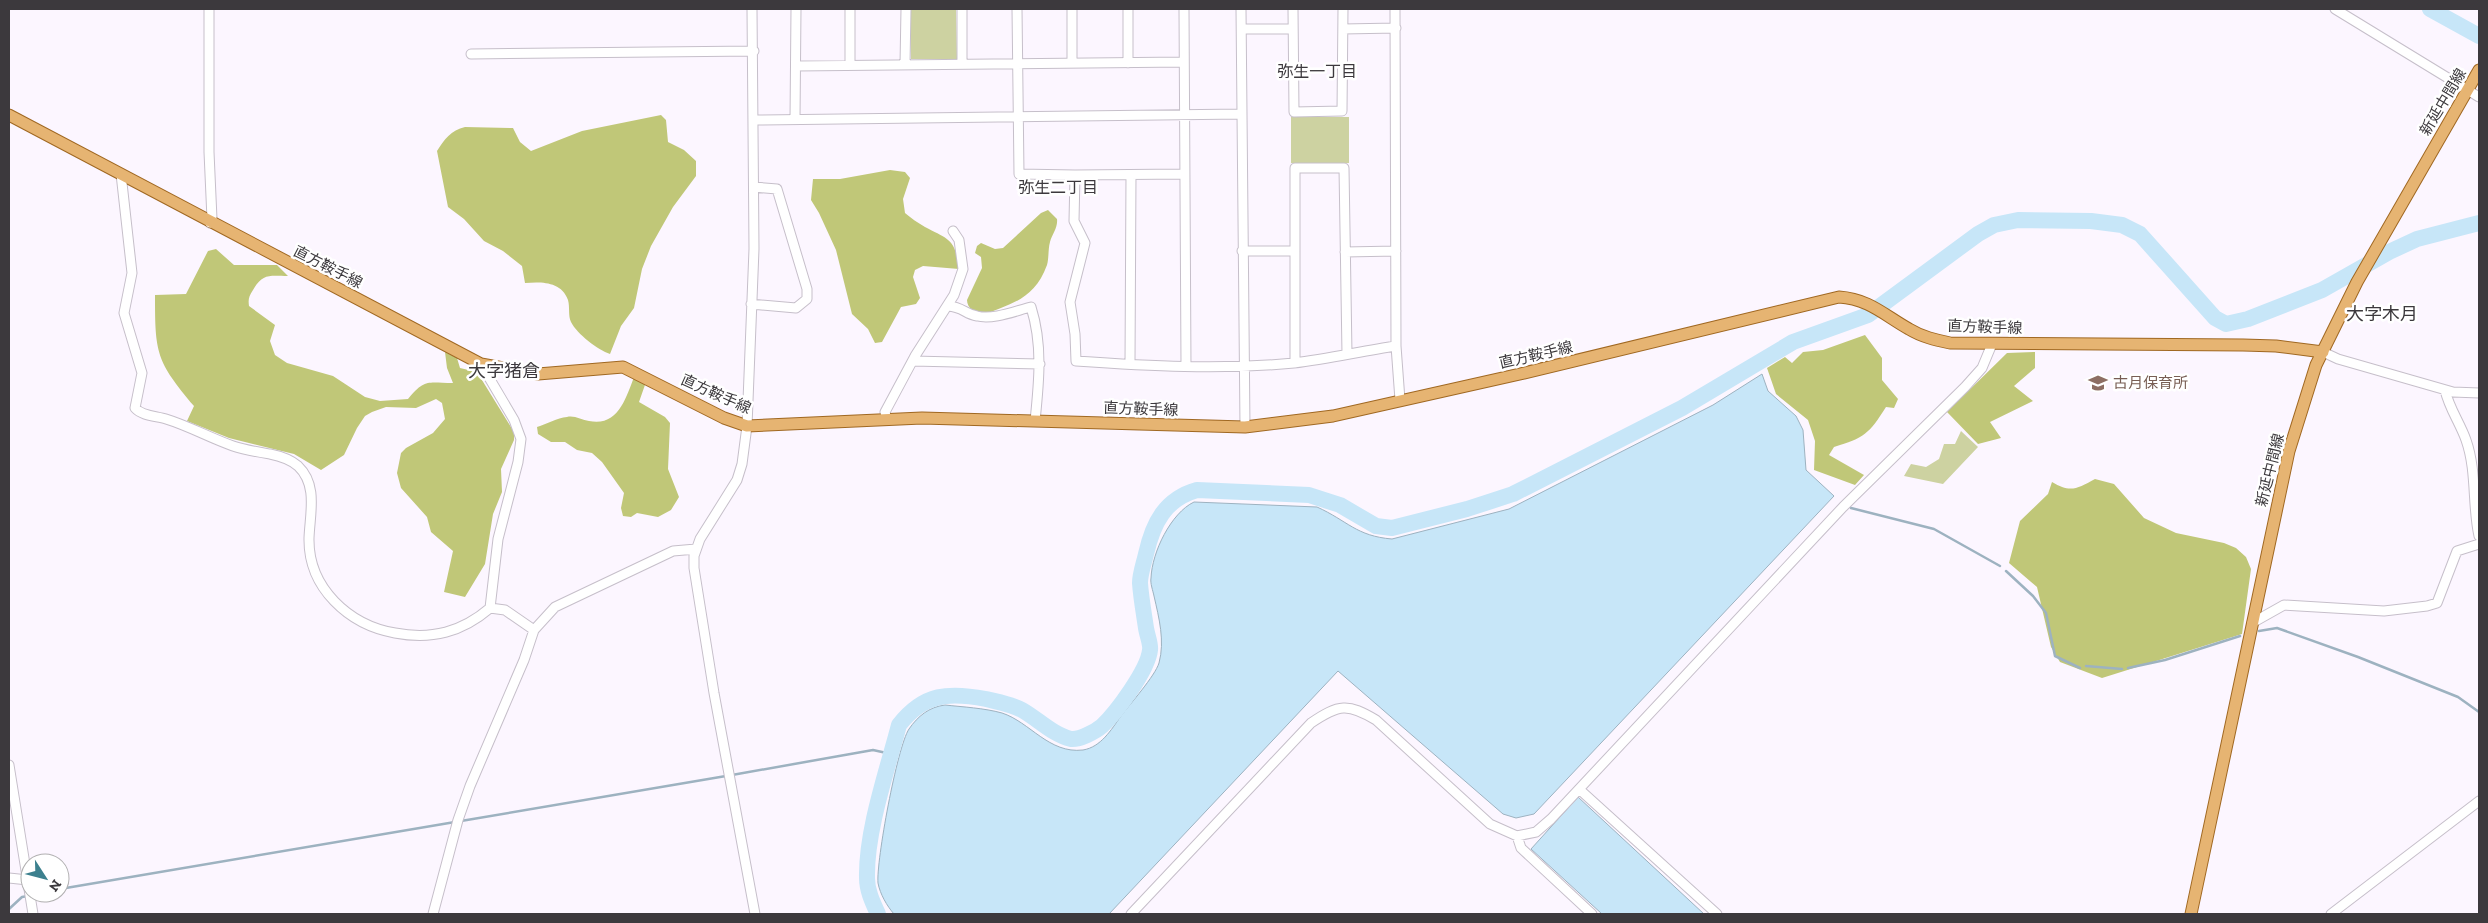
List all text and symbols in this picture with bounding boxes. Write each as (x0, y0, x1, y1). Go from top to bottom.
district label: 弥生一丁目 (1277, 62, 1357, 81)
street label: 新延中間線 (2416, 65, 2470, 139)
district label: 弥生二丁目 (1018, 178, 1098, 197)
street label: 直方鞍手線 (290, 242, 366, 292)
district label: 大字木月 (2346, 303, 2418, 325)
street label: 直方鞍手線 (1947, 317, 2023, 337)
street label: 直方鞍手線 (1497, 338, 1575, 372)
district label: 大字猪倉 (468, 360, 540, 382)
street label: 直方鞍手線 (678, 371, 754, 417)
school or university icon: 古月保育所 (2087, 372, 2109, 394)
place label: 古月保育所 (2113, 374, 2188, 392)
street label: 直方鞍手線 (1103, 399, 1179, 419)
street label: 新延中間線 (2252, 431, 2288, 509)
north arrow (20, 853, 70, 903)
text: N (45, 876, 65, 895)

